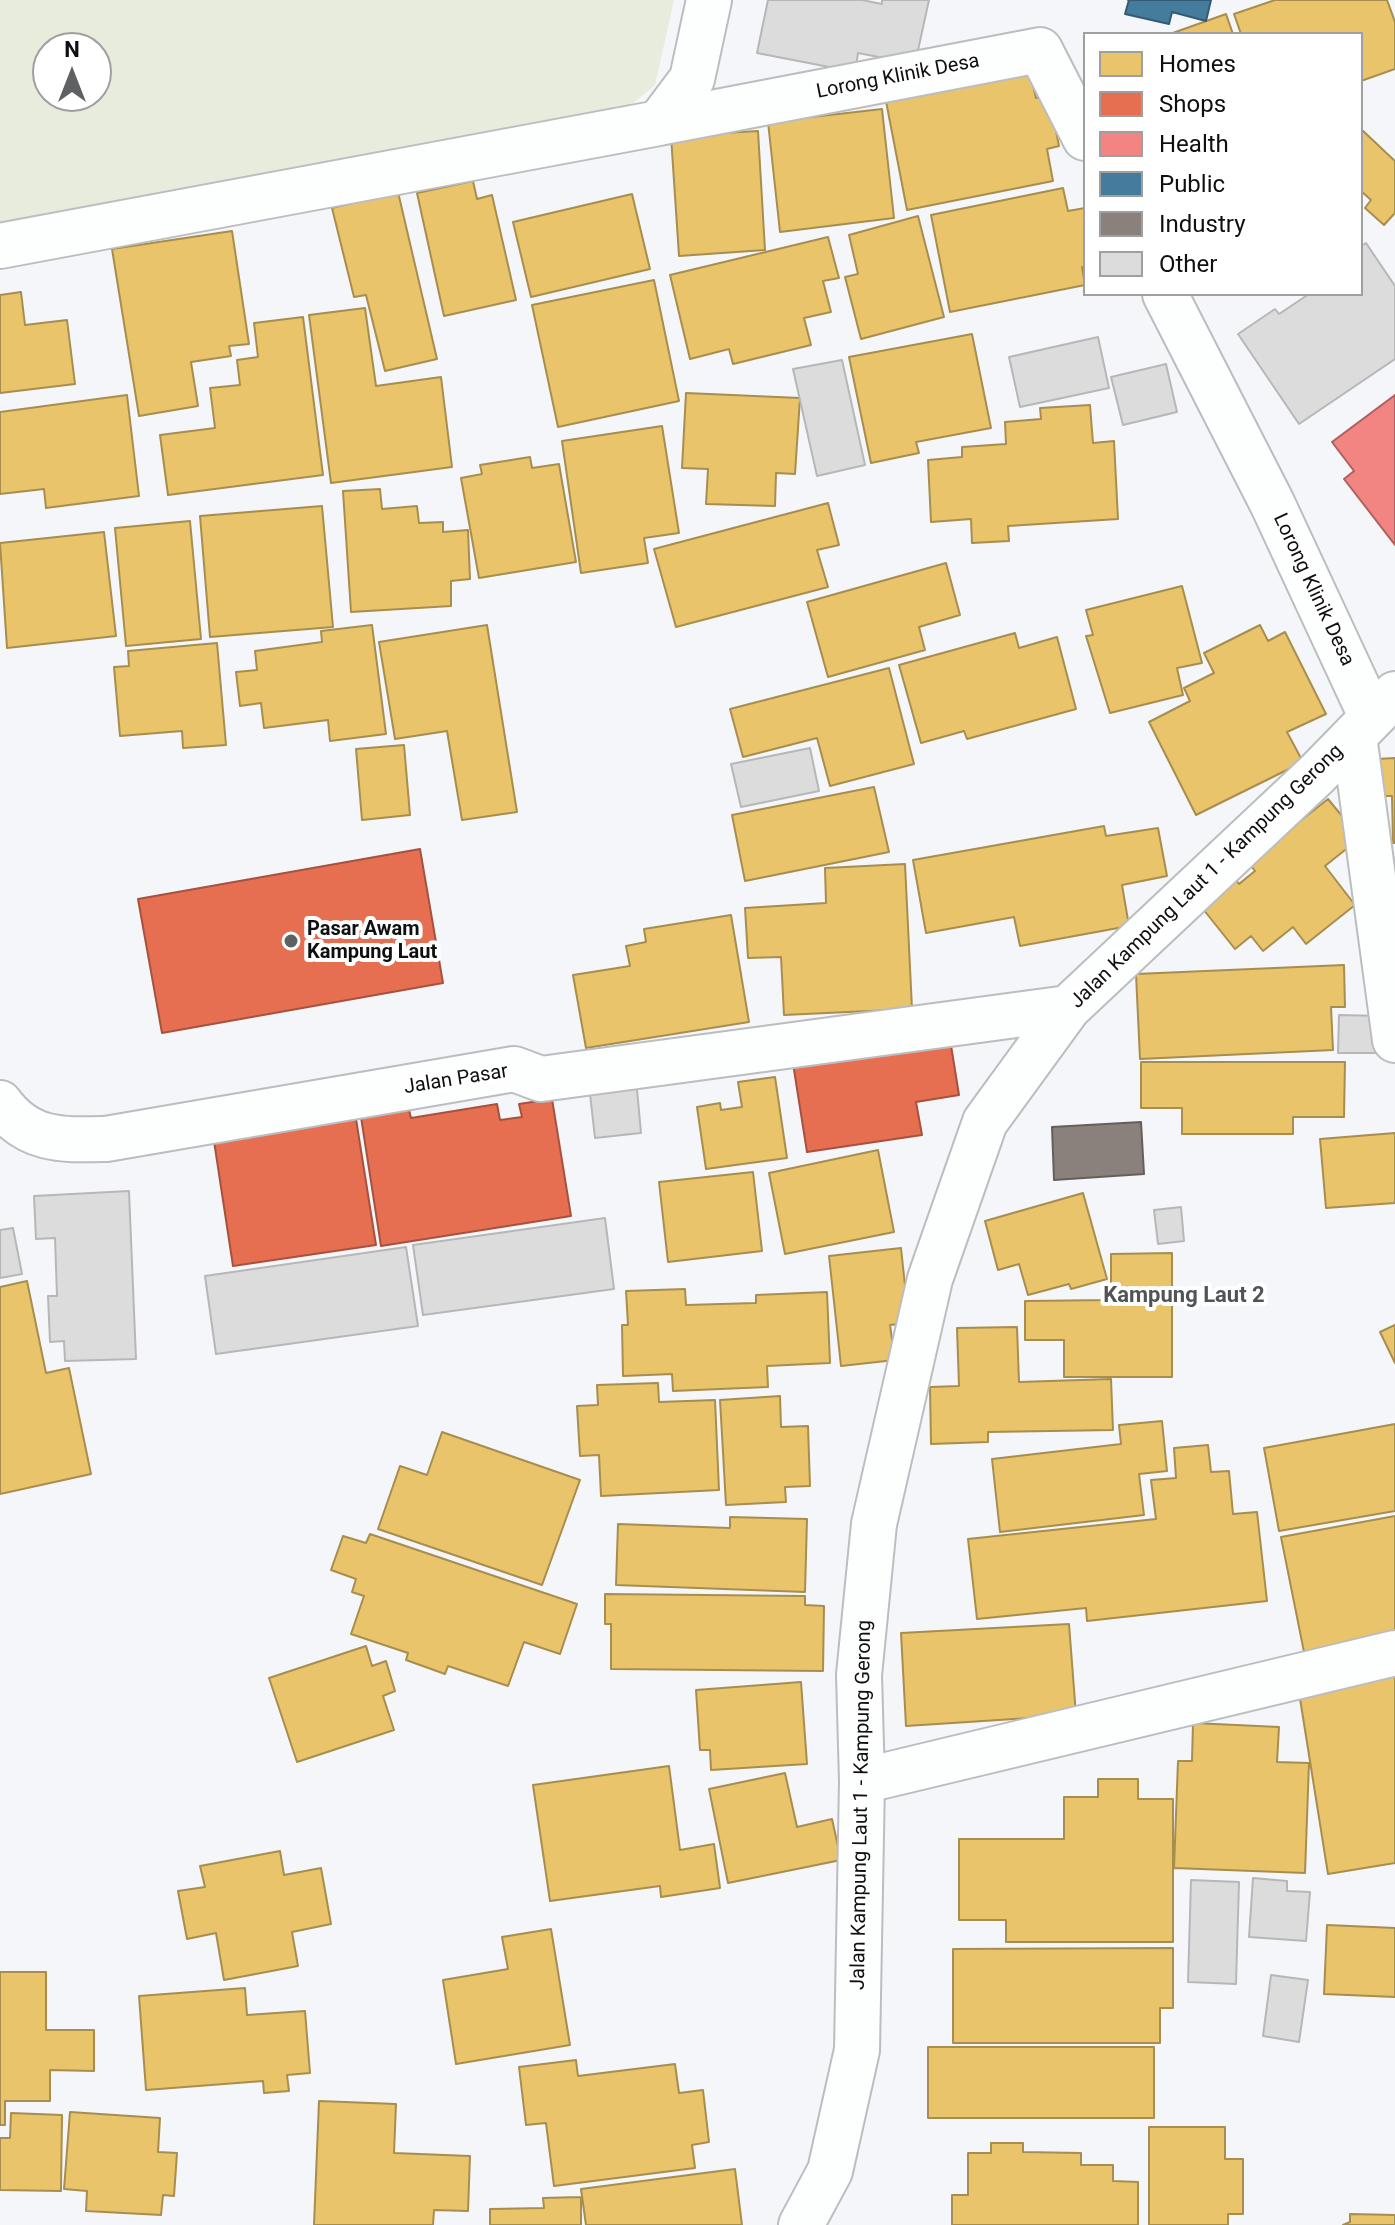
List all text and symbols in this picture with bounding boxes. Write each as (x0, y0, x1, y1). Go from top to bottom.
north arrow (32, 32, 112, 112)
legend (1083, 32, 1363, 296)
text: N (64, 37, 80, 62)
street label: Lorong Klinik Desa (814, 49, 982, 105)
text: Homes (1159, 50, 1236, 78)
text: Shops (1159, 90, 1226, 118)
text: Health (1159, 130, 1229, 158)
text: Public (1159, 170, 1225, 198)
text: Industry (1159, 210, 1245, 238)
text: Other (1159, 250, 1217, 278)
street label: Lorong Klinik Desa (1267, 510, 1359, 670)
street label: Jalan Kampung Laut 1 - Kampung Gerong (1066, 740, 1348, 1014)
place label: Pasar Awam Kampung Laut (307, 918, 437, 965)
marker: Pasar Awam Kampung Laut (282, 932, 300, 950)
street label: Jalan Pasar (402, 1060, 510, 1100)
district label: Kampung Laut 2 (1103, 1283, 1265, 1309)
street label: Jalan Kampung Laut 1 - Kampung Gerong (847, 1620, 877, 1990)

